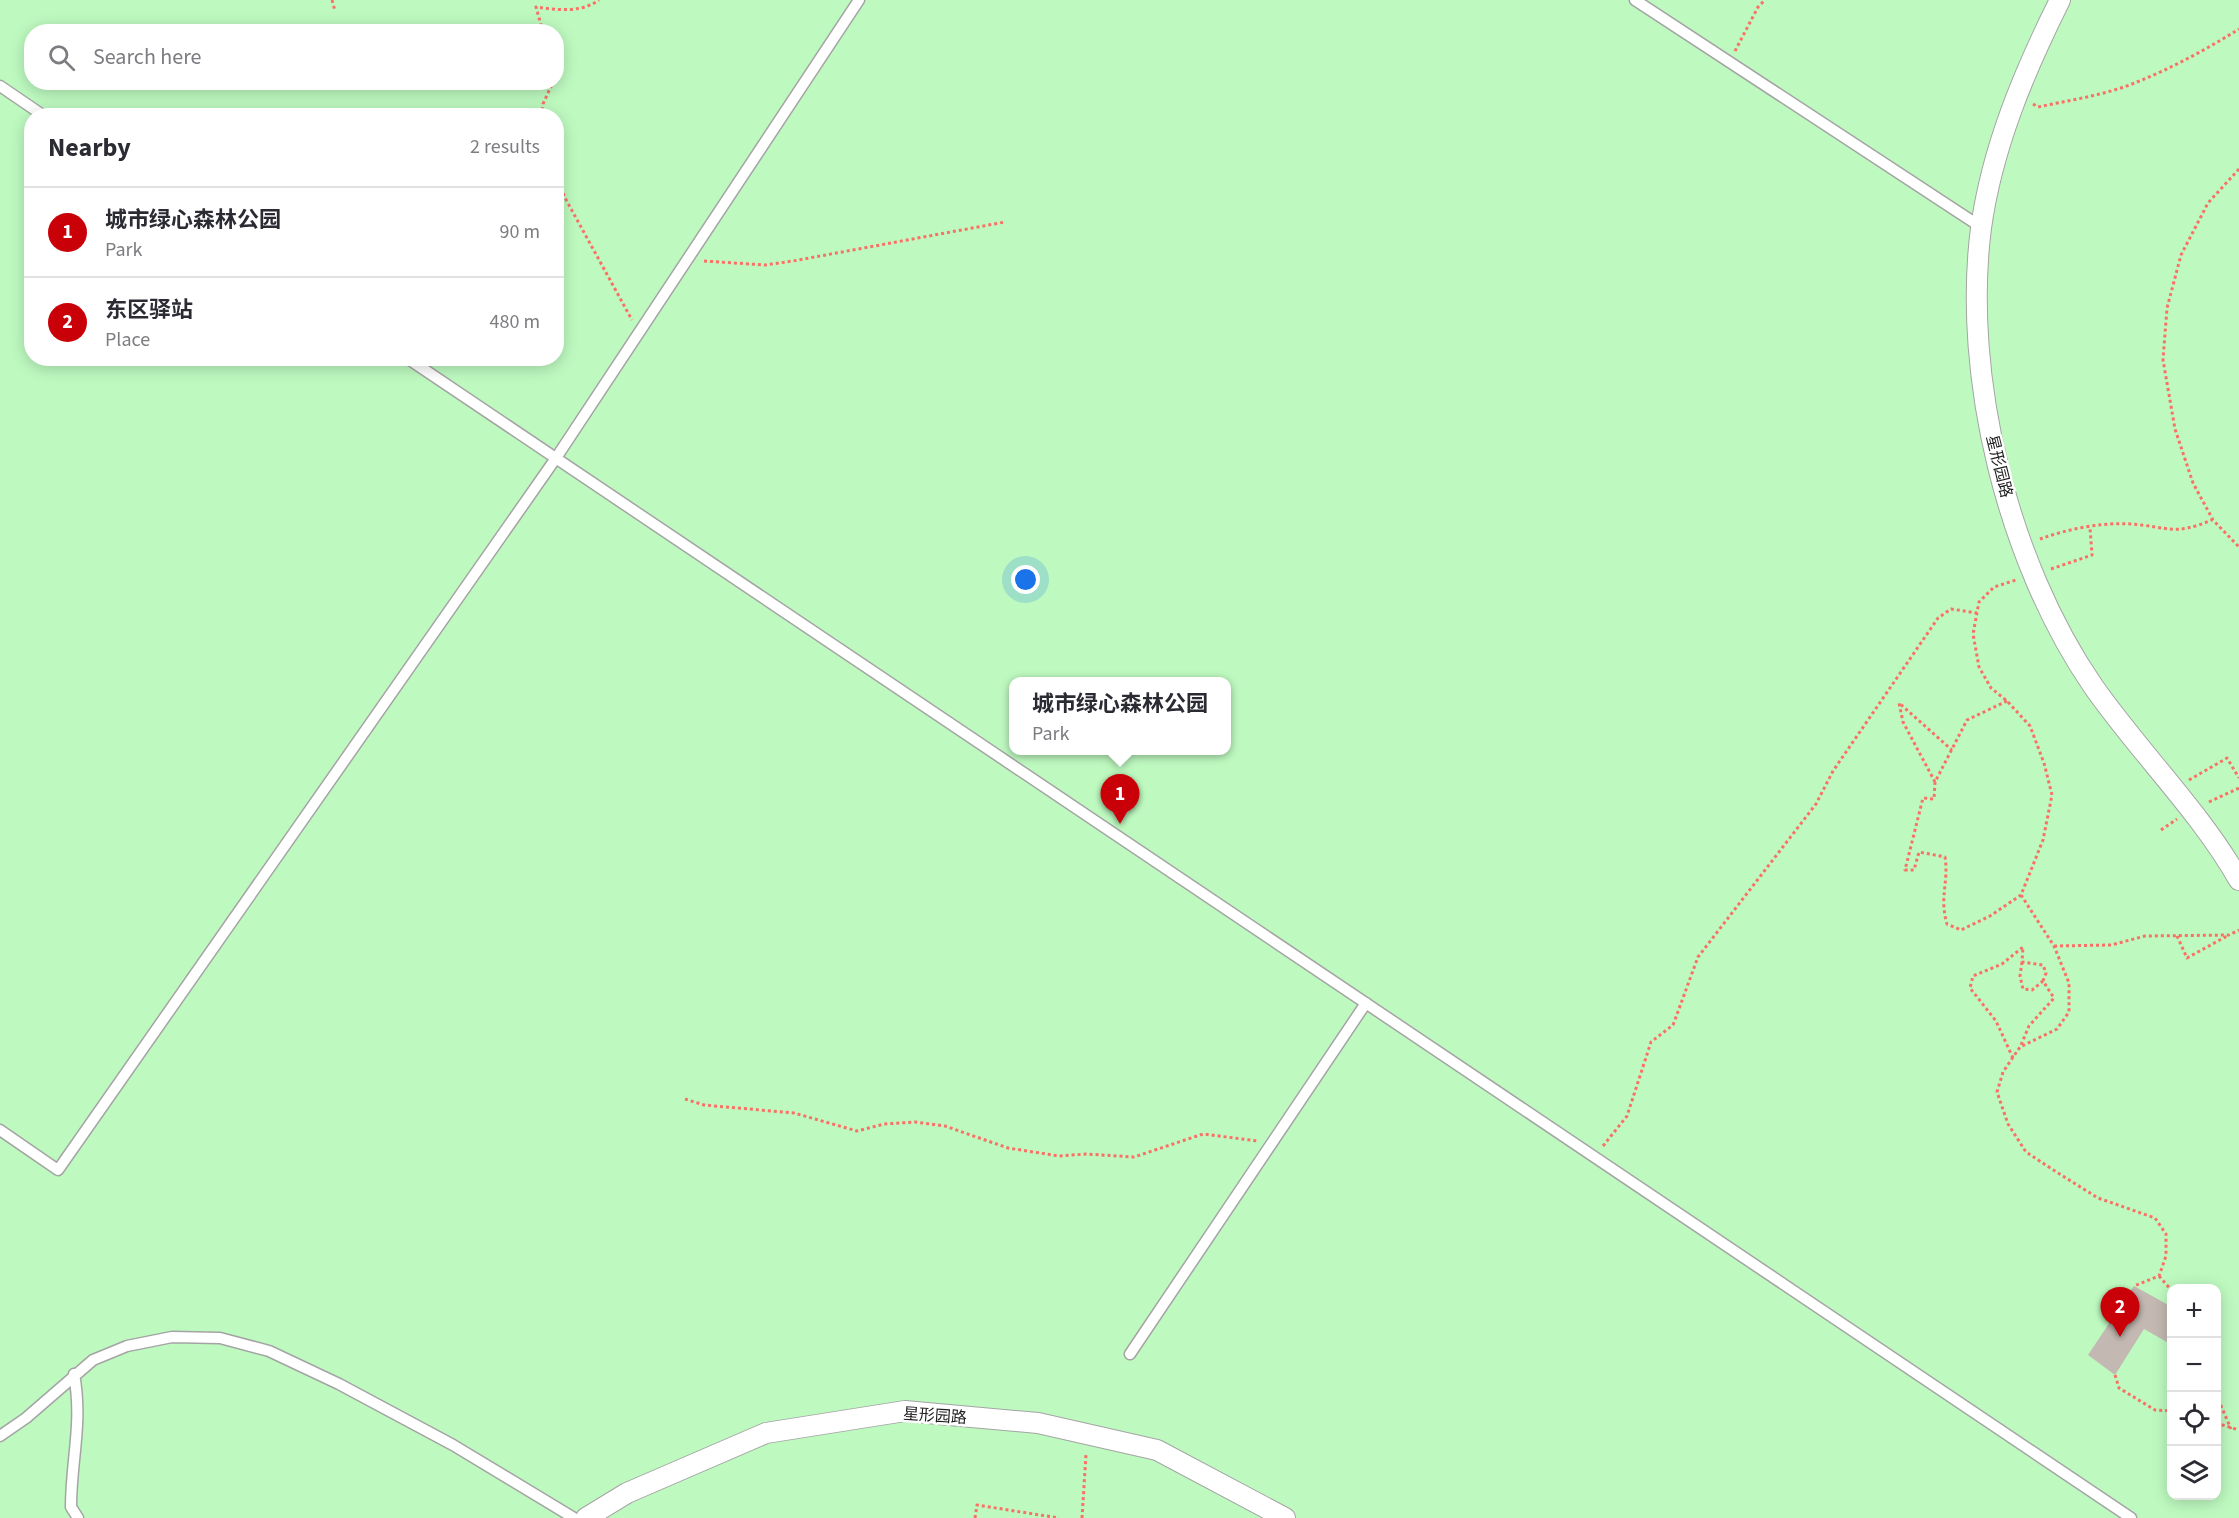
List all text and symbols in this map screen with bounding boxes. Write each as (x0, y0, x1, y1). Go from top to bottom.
search box (24, 24, 564, 90)
icon: search (45, 41, 78, 74)
text: Search here (93, 41, 201, 73)
text: Nearby (48, 129, 131, 166)
text: 2 results (470, 133, 540, 161)
text: 城市绿心森林公园 (105, 204, 281, 236)
text: 1 (62, 218, 73, 246)
text: 90 m (500, 218, 540, 246)
text: Park (105, 236, 142, 264)
text: 东区驿站 (105, 294, 193, 326)
text: 2 (62, 308, 73, 336)
text: 480 m (490, 308, 540, 336)
text: Place (105, 326, 150, 354)
street label: 星形园路 (1981, 433, 2017, 500)
your location (1011, 565, 1040, 594)
popup (1009, 677, 1231, 755)
text: 城市绿心森林公园 (1032, 688, 1208, 720)
text: Park (1032, 720, 1069, 748)
pin: 1 (1100, 774, 1140, 824)
map controls (2167, 1284, 2221, 1500)
button: + (2167, 1284, 2221, 1338)
pin: 2 (2100, 1288, 2140, 1337)
button: − (2167, 1338, 2221, 1392)
button: locate (2167, 1392, 2221, 1446)
street label: 星形园路 (902, 1403, 968, 1429)
button: layers (2167, 1446, 2221, 1500)

